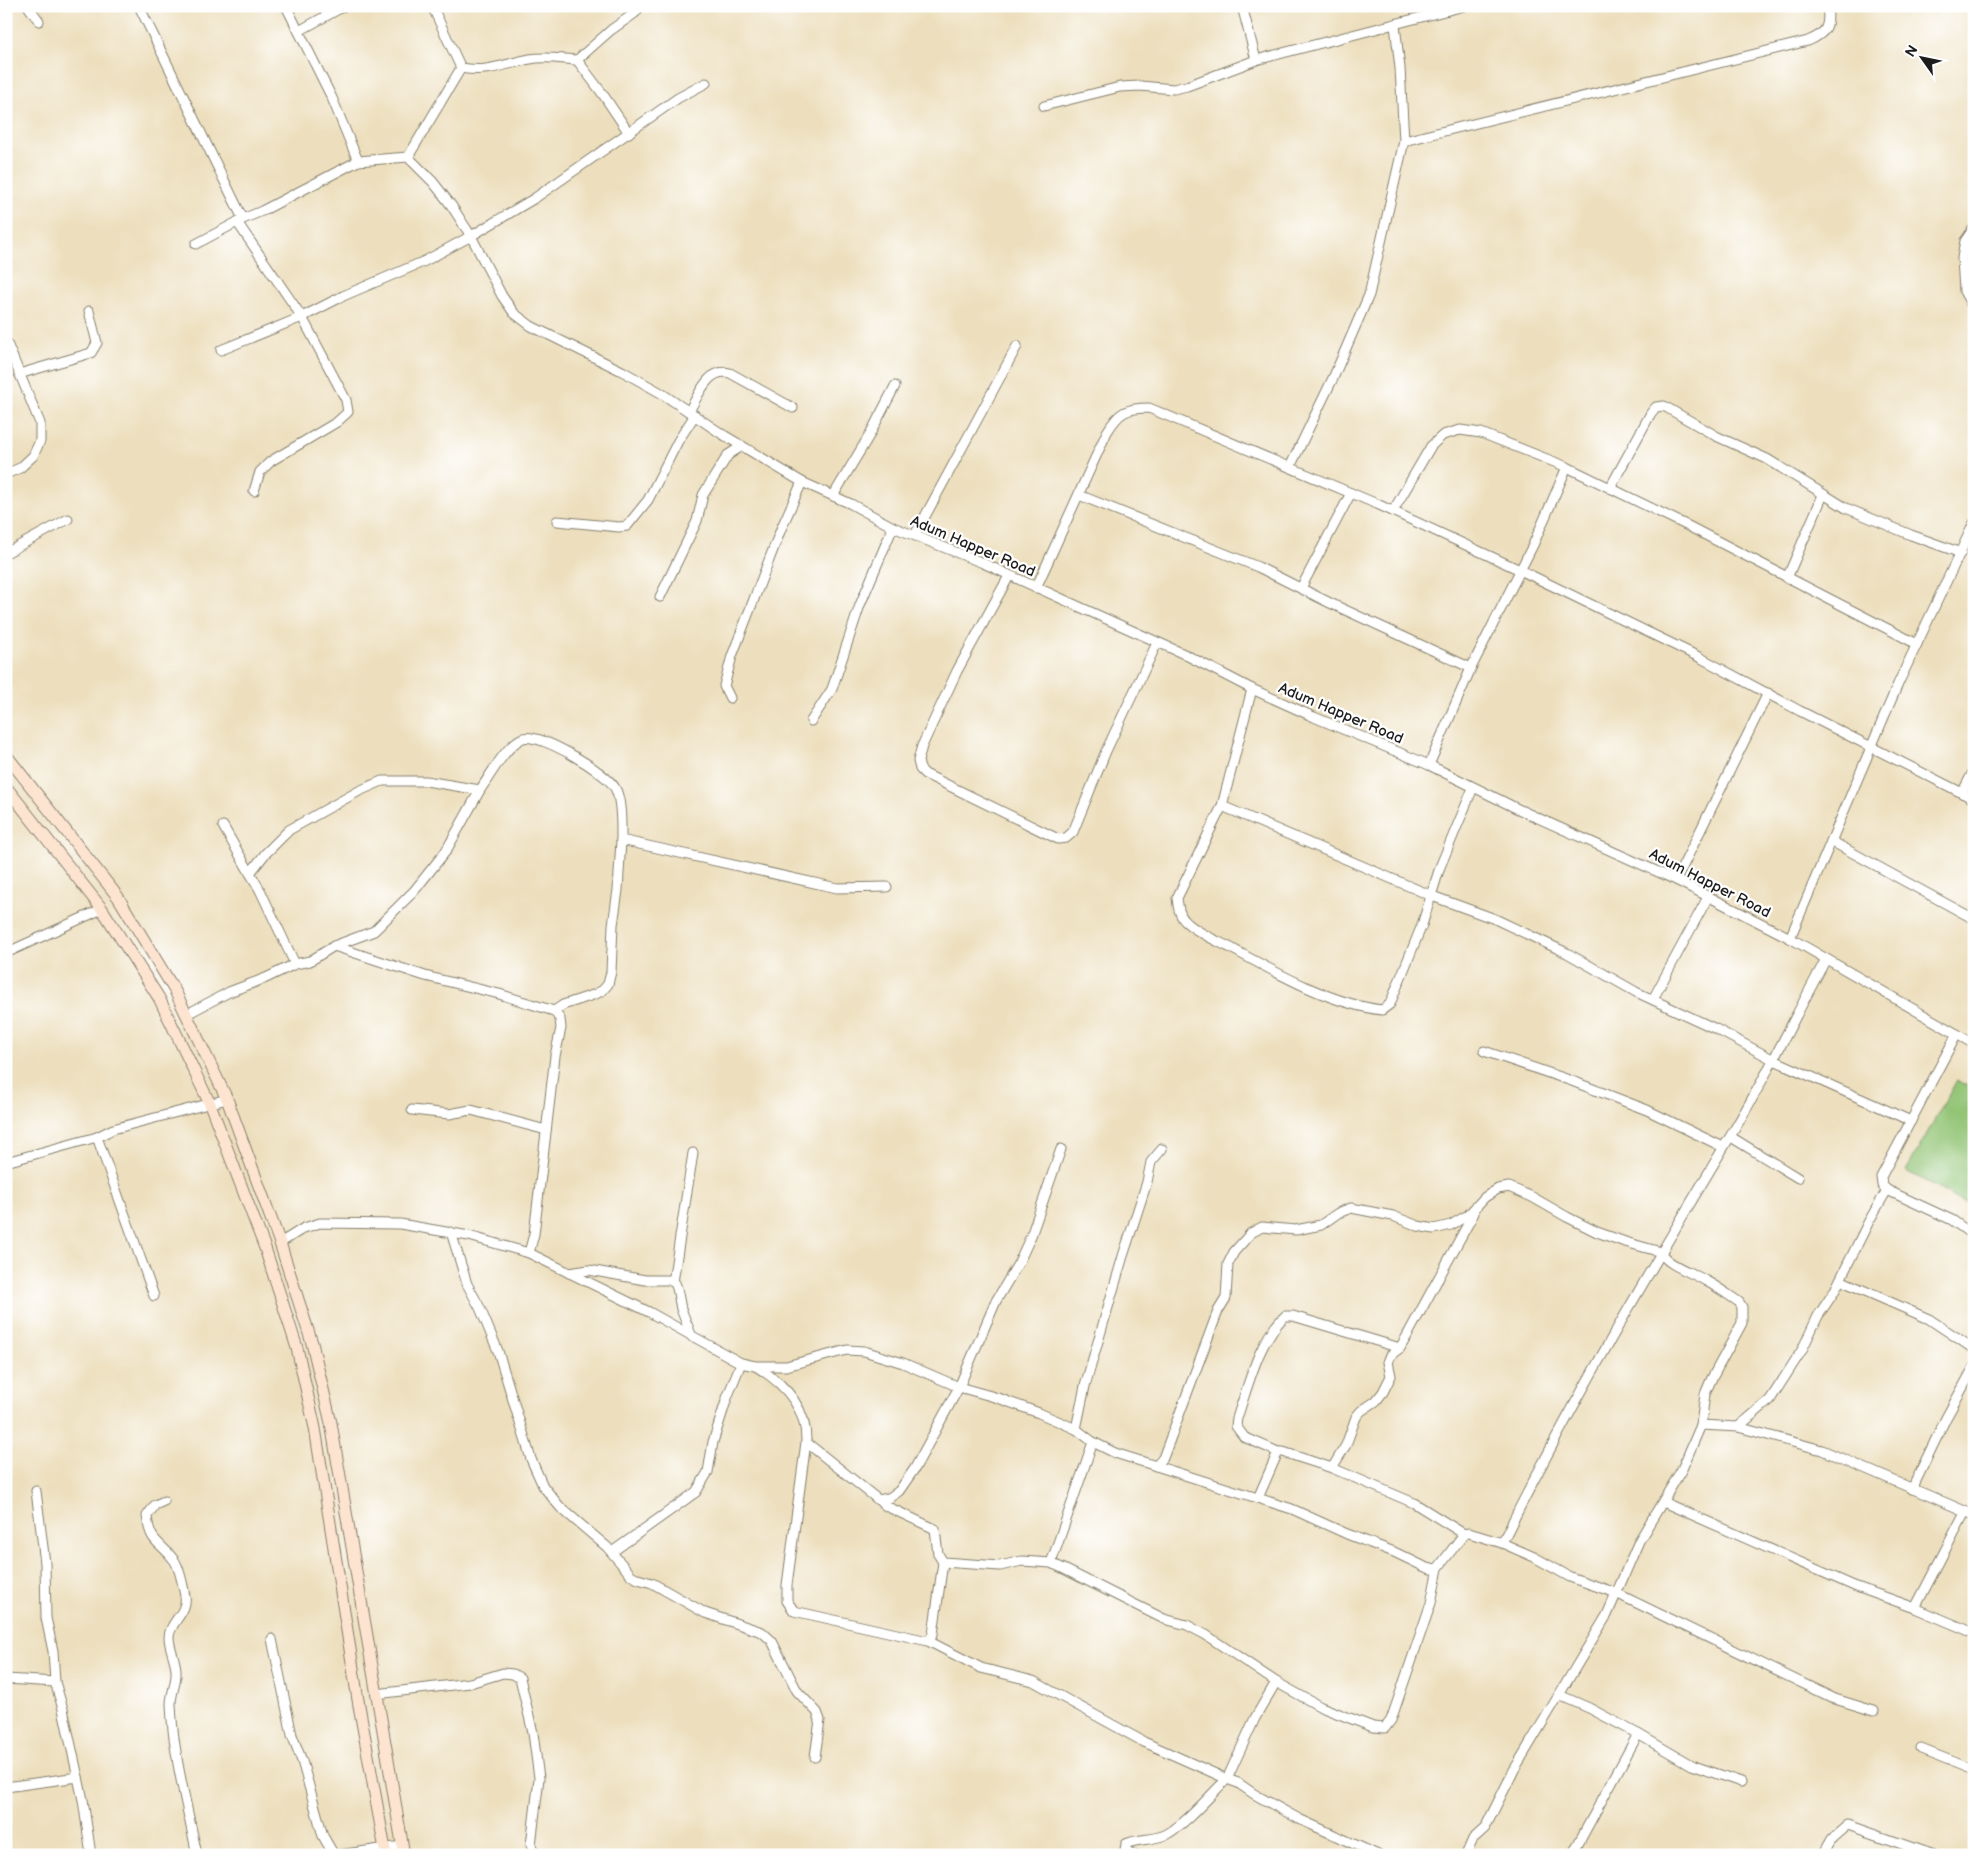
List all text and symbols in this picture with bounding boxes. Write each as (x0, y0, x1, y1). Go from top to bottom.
north arrow (1898, 32, 1948, 82)
text: N (1902, 42, 1922, 60)
street label: Adum Happer Road (908, 512, 1038, 581)
street label: Adum Happer Road (1276, 679, 1406, 748)
street label: Adum Happer Road (1646, 845, 1774, 922)

